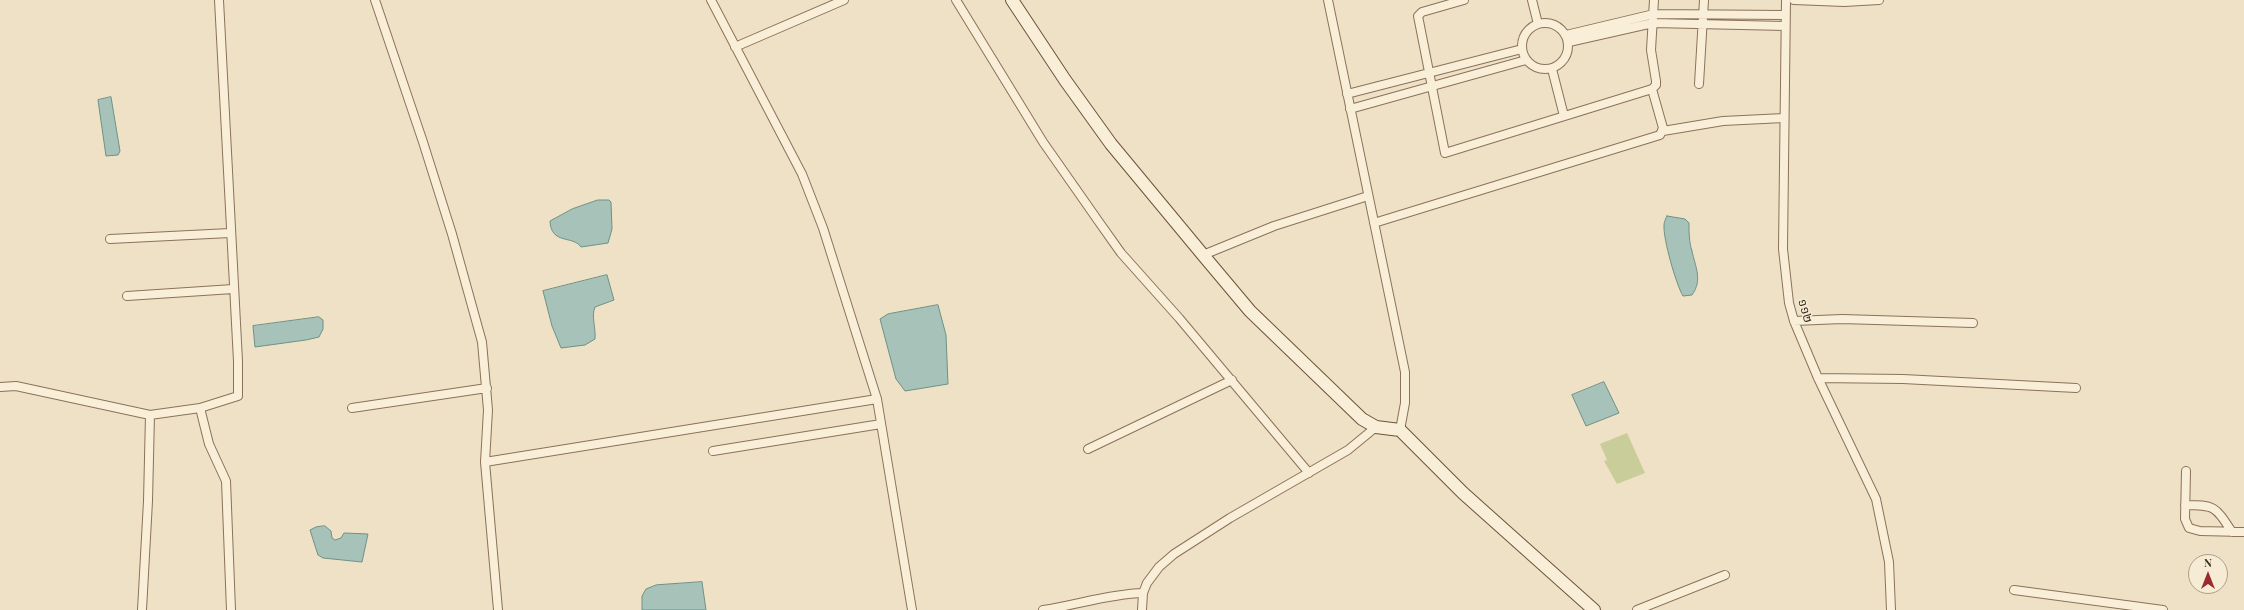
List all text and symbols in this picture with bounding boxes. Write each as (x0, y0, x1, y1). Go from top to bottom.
street label: ១១២ (1795, 297, 1815, 325)
north arrow (2188, 554, 2228, 594)
text: N (2204, 555, 2212, 570)

